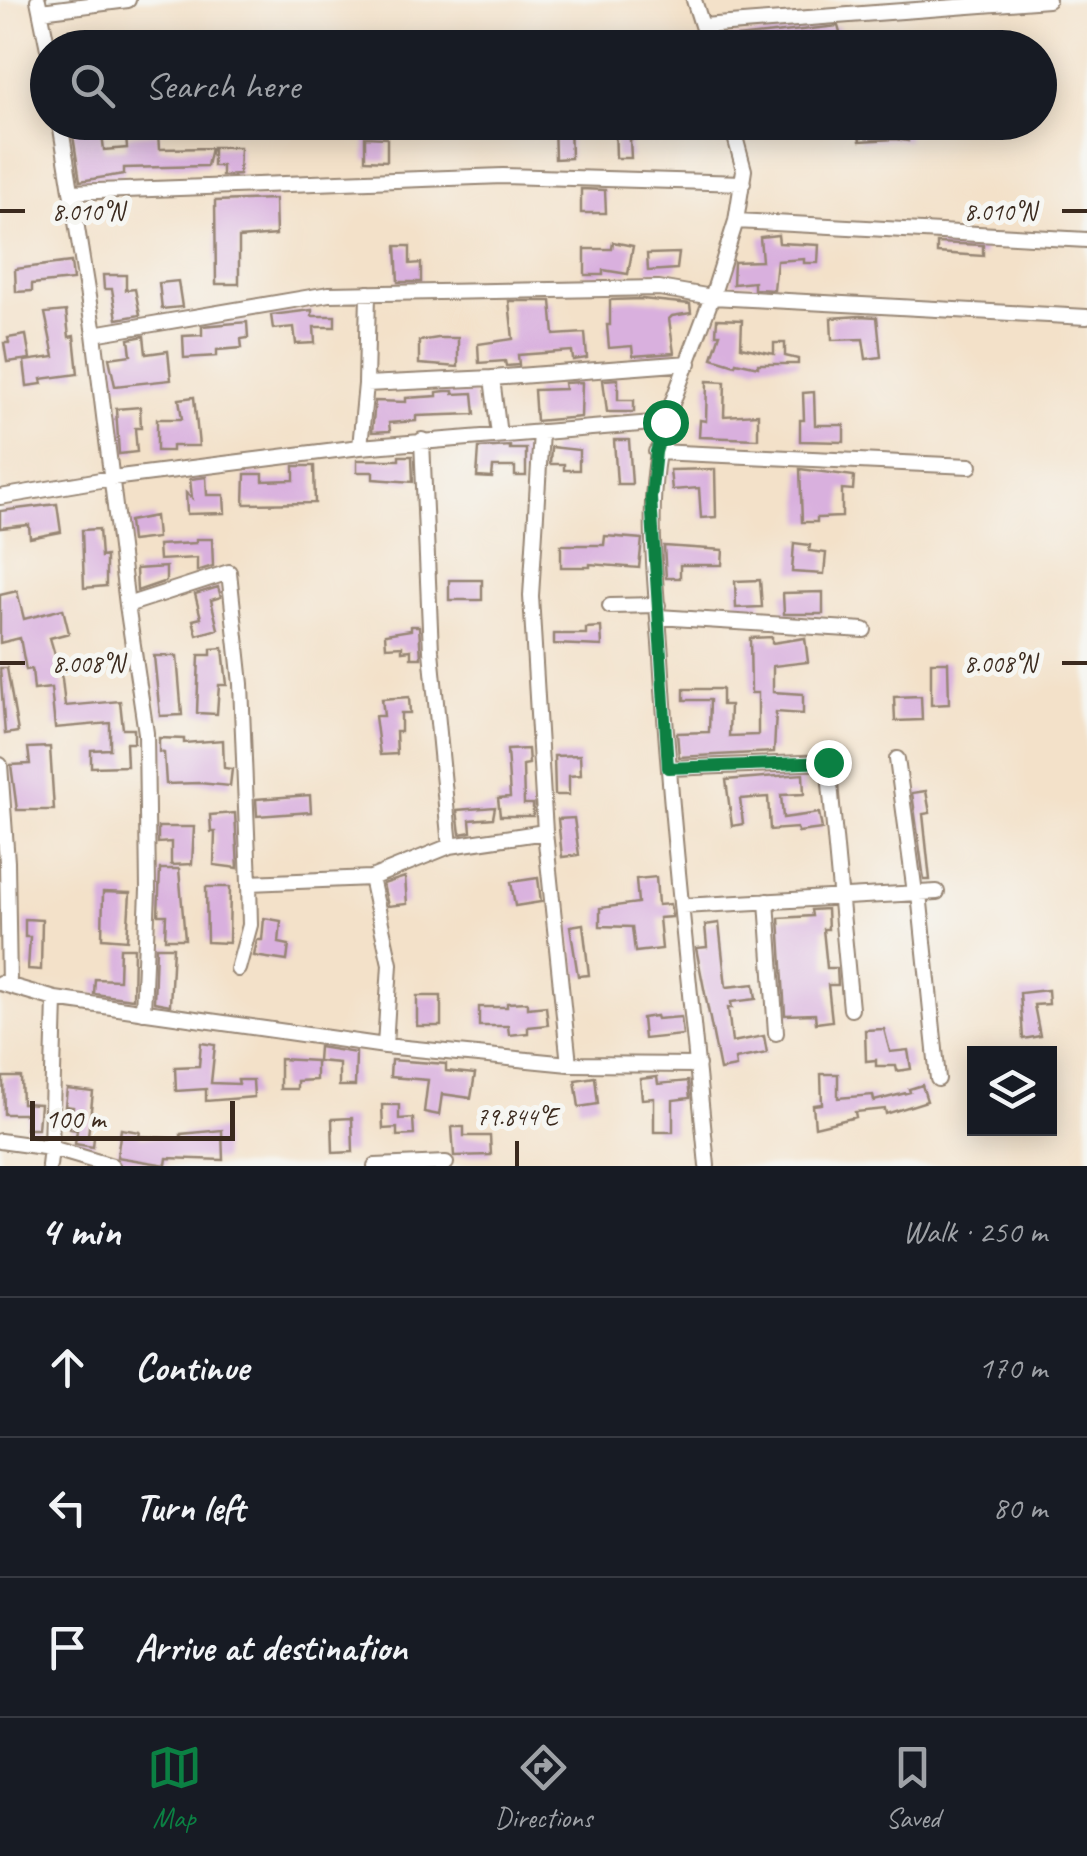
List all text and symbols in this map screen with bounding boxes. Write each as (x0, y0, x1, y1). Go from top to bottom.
search box (30, 30, 1057, 140)
icon: search (65, 58, 120, 113)
text: Search here (145, 62, 300, 109)
text: 8.010°N (52, 196, 128, 228)
text: 8.010°N (964, 196, 1040, 228)
route start (643, 400, 689, 446)
text: 8.008°N (52, 648, 128, 680)
text: 8.008°N (964, 648, 1040, 680)
route end (806, 740, 852, 786)
map controls (967, 1046, 1057, 1136)
button: layers (967, 1046, 1057, 1136)
scale bar (30, 1096, 235, 1140)
text: 100 m (45, 1101, 105, 1136)
text: 79.844°E (476, 1101, 561, 1133)
text: 4 min (40, 1205, 120, 1258)
text: Walk · 250 m (903, 1211, 1047, 1252)
icon: ahead (40, 1340, 95, 1395)
text: Continue (135, 1344, 249, 1391)
text: 170 m (978, 1347, 1047, 1388)
icon: left (40, 1480, 95, 1535)
text: Turn left (135, 1484, 245, 1531)
text: 80 m (993, 1487, 1047, 1528)
icon: arrive (40, 1620, 95, 1675)
text: Arrive at destination (135, 1624, 407, 1671)
tab: Map (147, 1740, 202, 1835)
tab: Directions (495, 1740, 592, 1835)
tab: Saved (885, 1740, 940, 1835)

